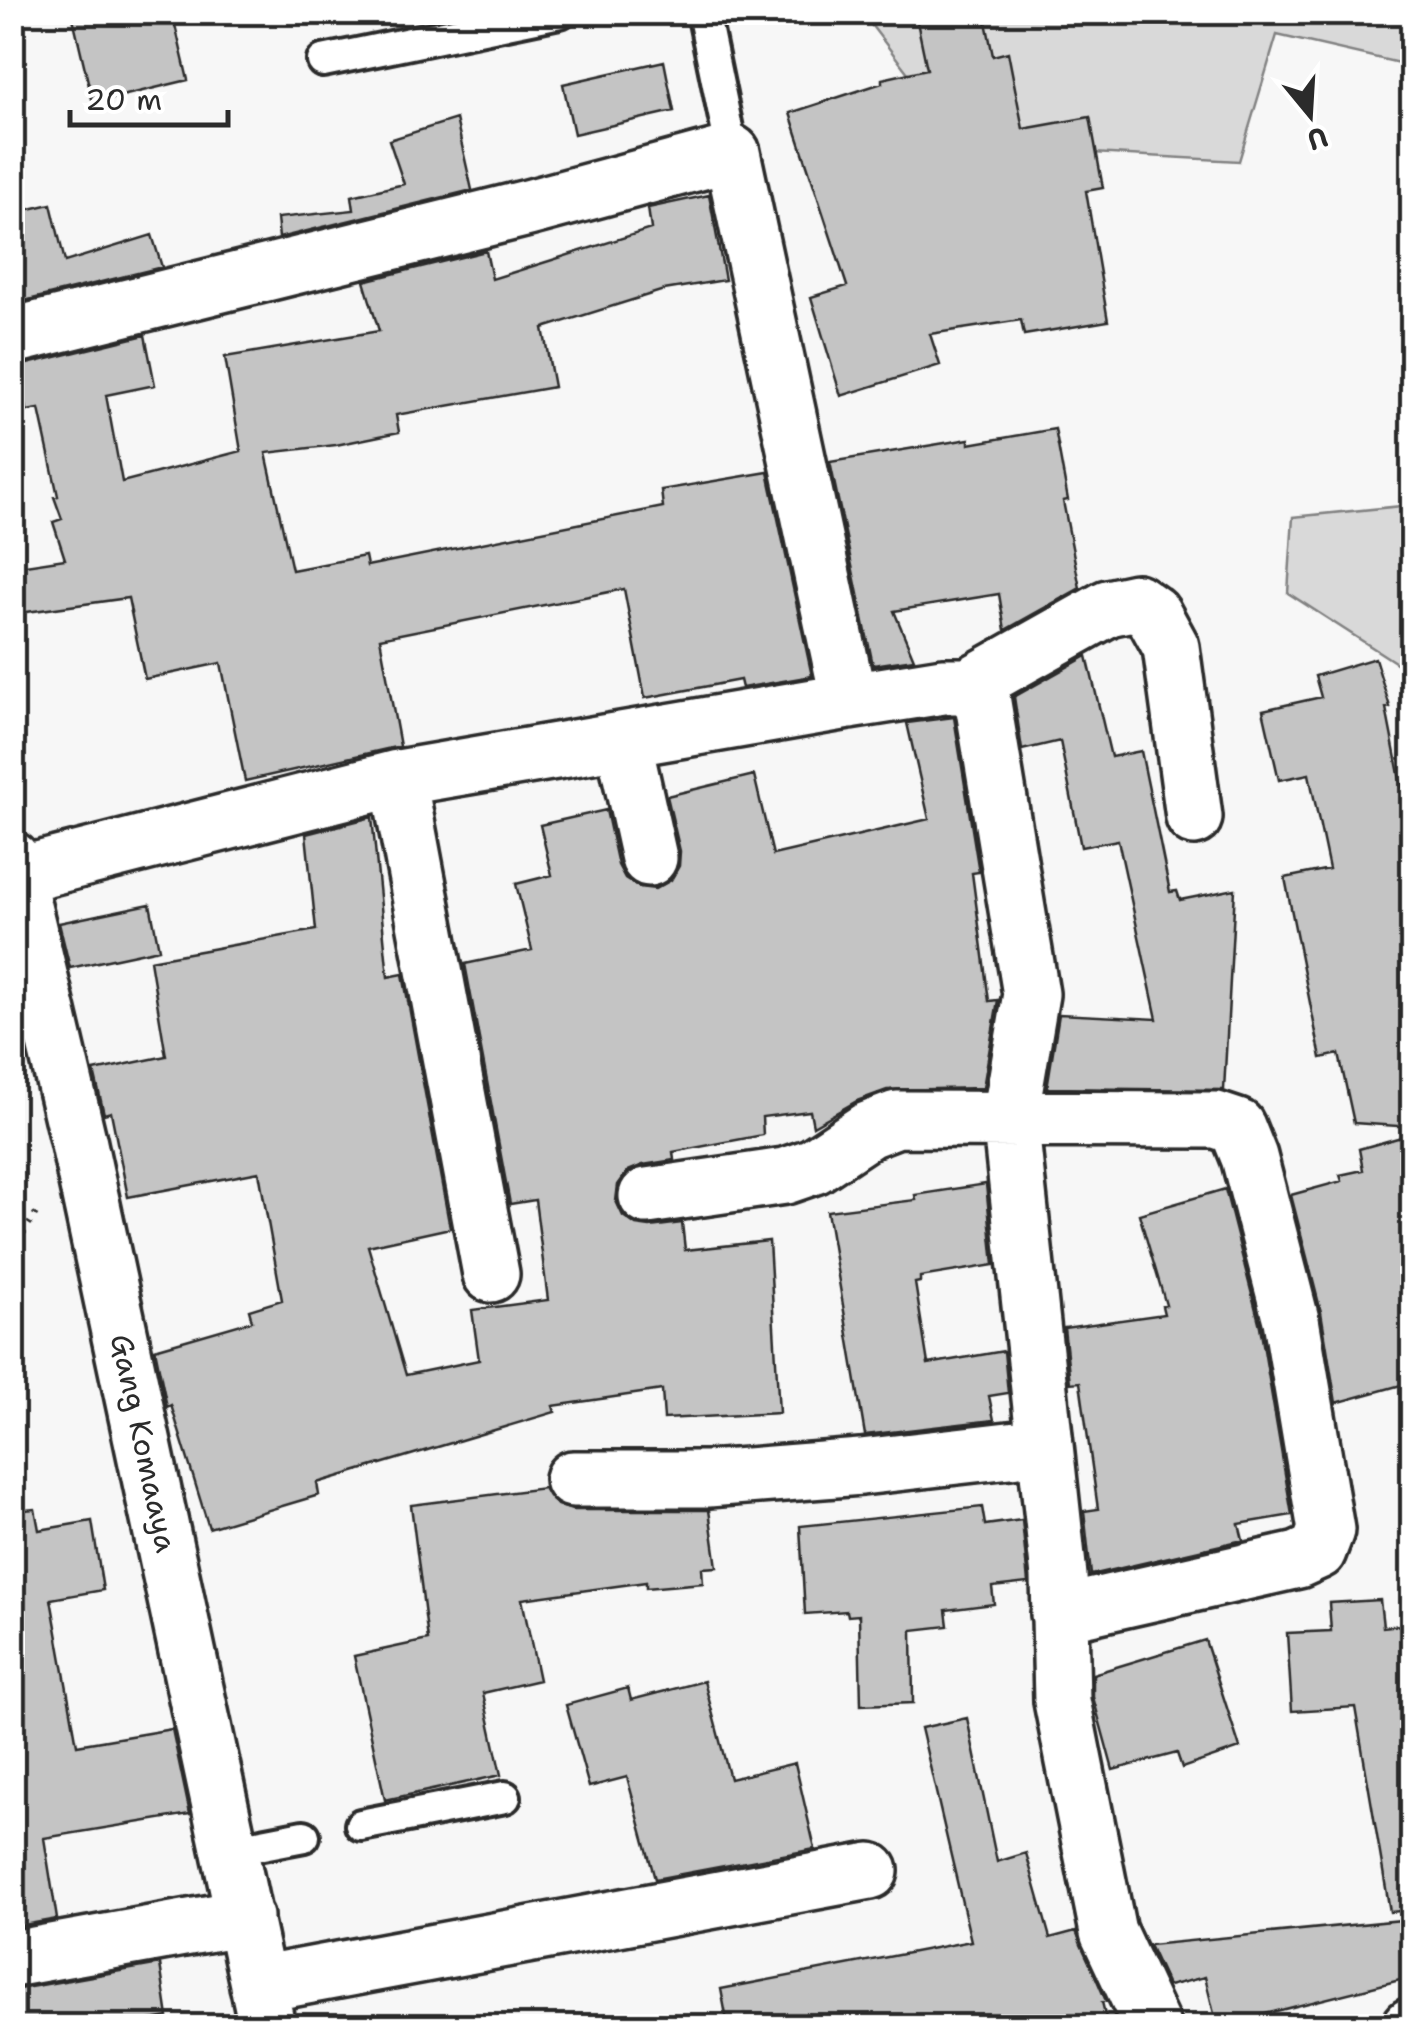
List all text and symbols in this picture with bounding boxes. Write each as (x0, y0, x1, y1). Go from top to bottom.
scale bar (70, 65, 228, 127)
north arrow (1260, 65, 1360, 165)
text: 20 m (85, 79, 162, 120)
text: U (1303, 118, 1333, 160)
street label: Gang Komaaya (101, 1330, 187, 1556)

